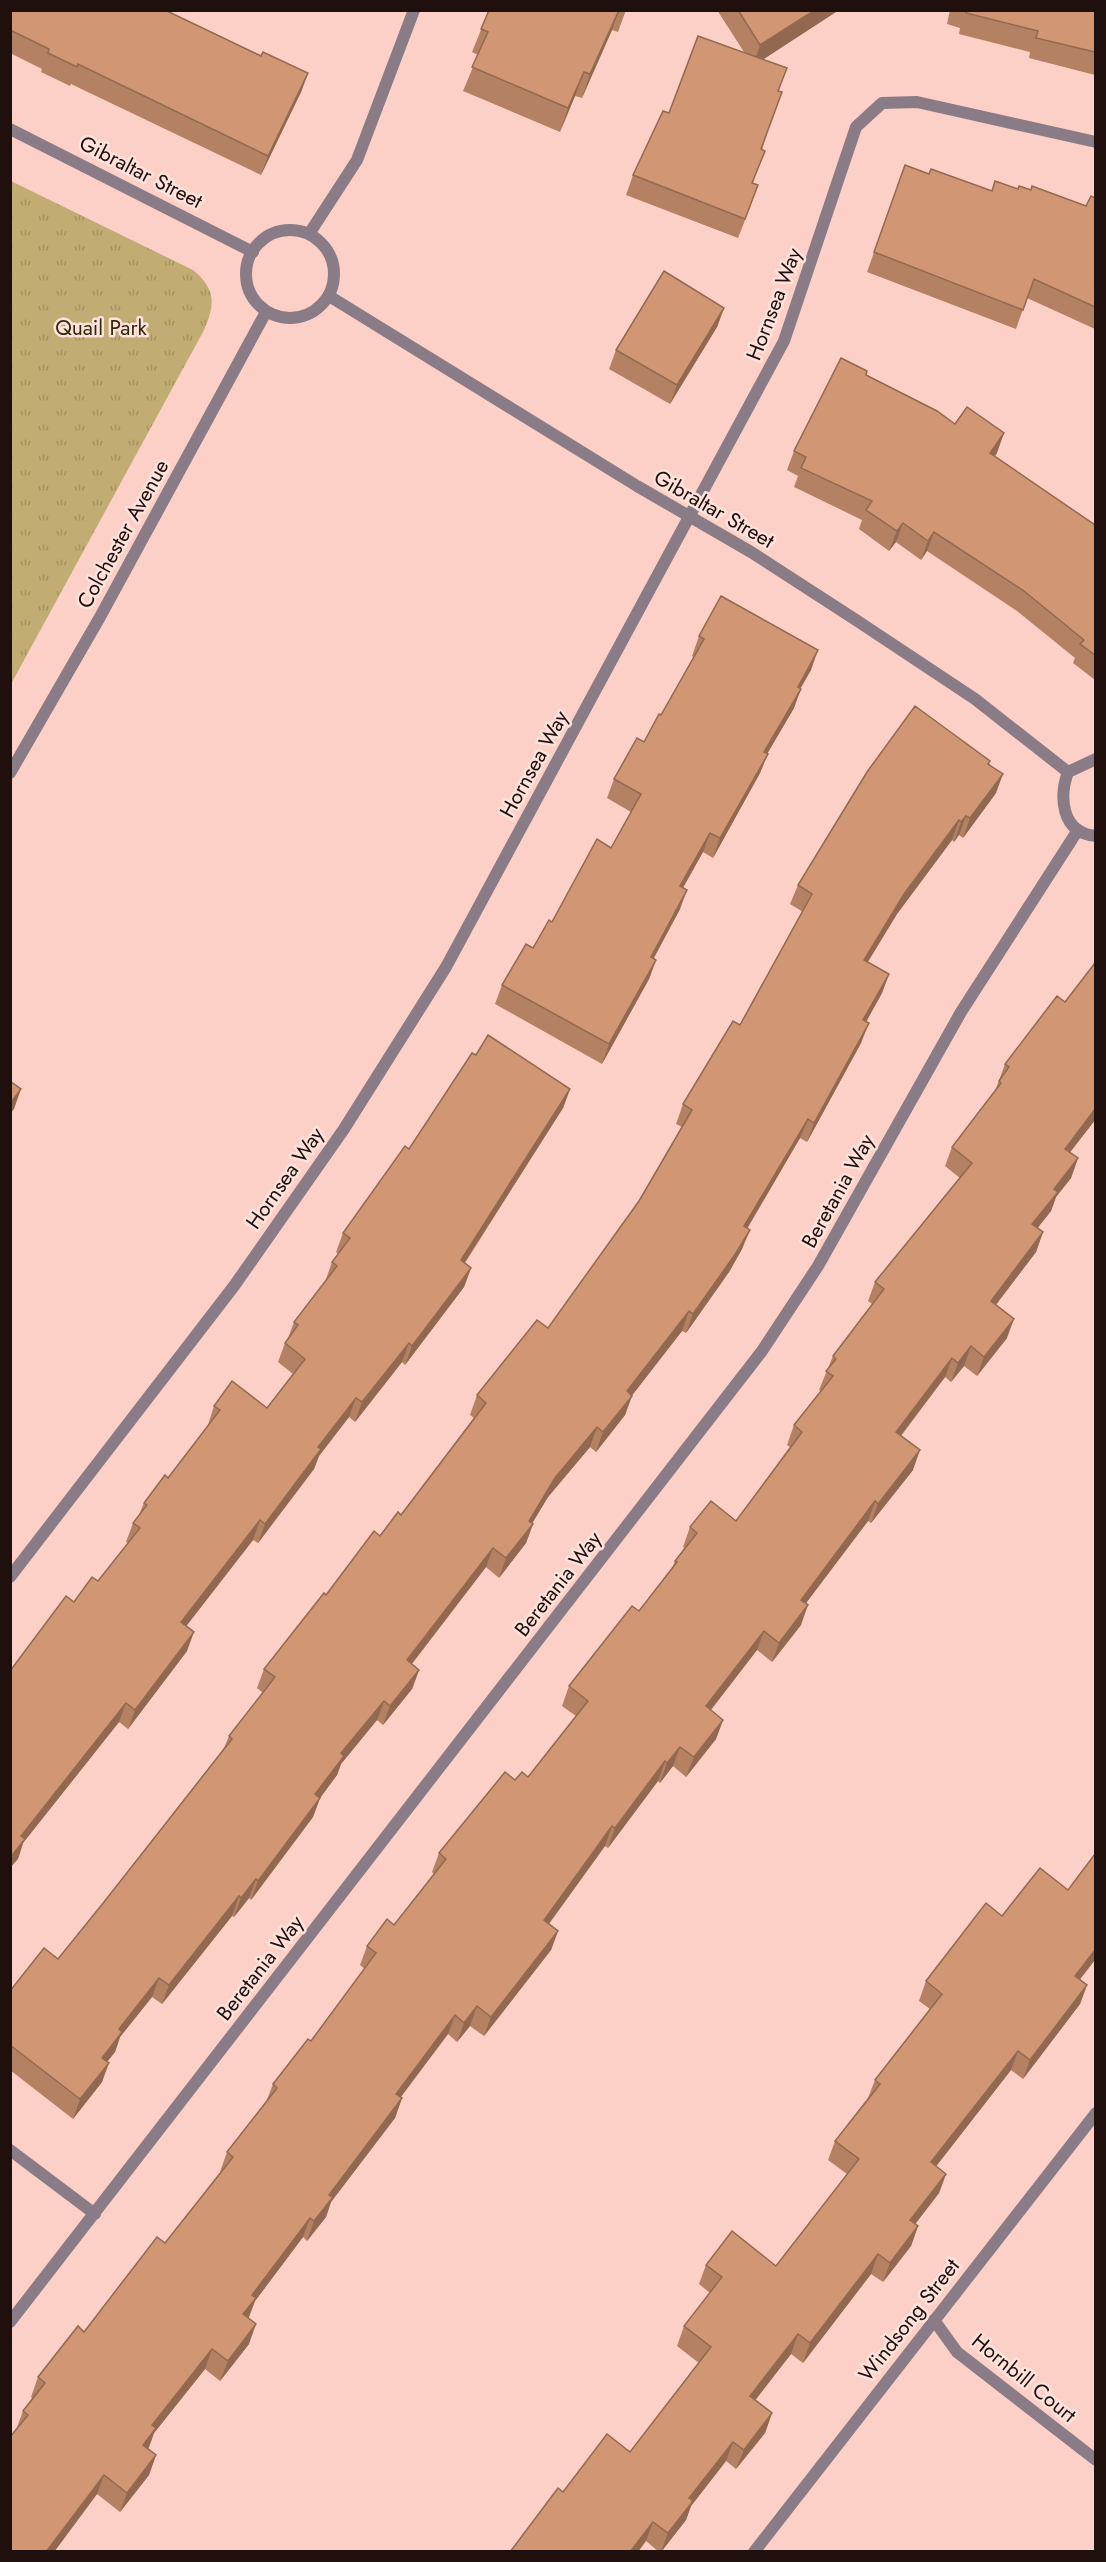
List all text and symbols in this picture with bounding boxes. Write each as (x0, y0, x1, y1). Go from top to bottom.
street label: Gibraltar Street (74, 128, 208, 216)
street label: Hornsea Way (739, 243, 809, 365)
park label: Quail Park (55, 313, 148, 343)
street label: Colchester Avenue (70, 454, 176, 614)
street label: Gibraltar Street (648, 462, 780, 556)
street label: Hornsea Way (492, 704, 576, 823)
street label: Hornsea Way (239, 1120, 332, 1235)
street label: Beretania Way (794, 1128, 882, 1253)
street label: Beretania Way (507, 1524, 609, 1643)
street label: Beretania Way (209, 1908, 311, 2027)
street label: Windsong Street (851, 2252, 967, 2388)
street label: Hornbill Court (965, 2326, 1083, 2430)

